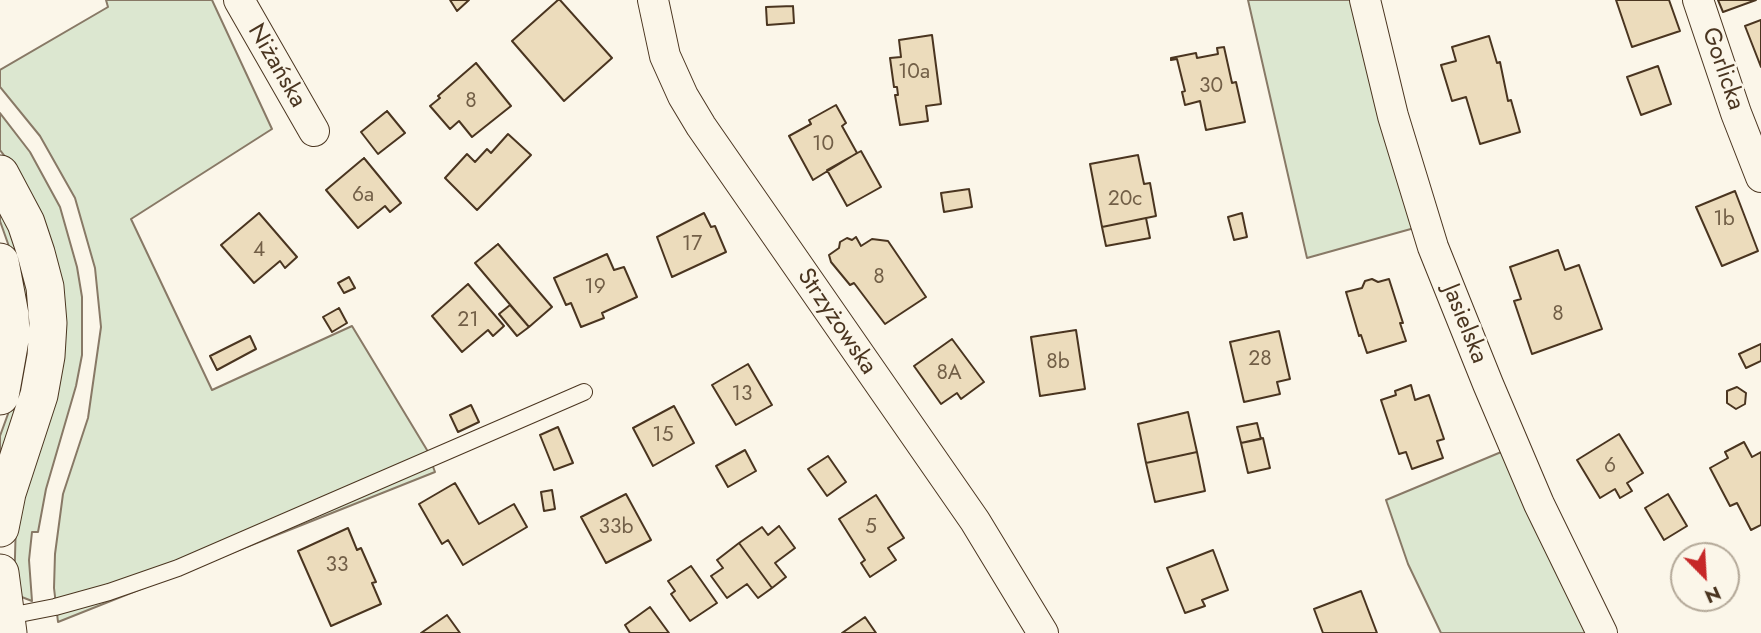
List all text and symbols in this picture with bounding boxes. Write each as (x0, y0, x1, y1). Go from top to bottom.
street label: Niżańska (241, 19, 311, 113)
street label: Gorlicka (1695, 24, 1749, 114)
house number: 10a (898, 60, 930, 86)
house number: 30 (1199, 74, 1223, 100)
house number: 8 (465, 89, 477, 115)
house number: 10 (812, 132, 834, 158)
house number: 6a (352, 183, 374, 209)
house number: 20c (1108, 187, 1142, 213)
house number: 1b (1713, 207, 1735, 233)
house number: 17 (682, 232, 702, 258)
house number: 4 (253, 238, 265, 264)
street label: Strzyżowska (790, 263, 882, 381)
house number: 8 (873, 265, 885, 291)
house number: 19 (584, 275, 606, 301)
street label: Jasielska (1435, 280, 1493, 368)
house number: 8 (1552, 302, 1564, 328)
house number: 21 (457, 308, 479, 334)
house number: 28 (1248, 347, 1272, 373)
house number: 8b (1046, 350, 1070, 376)
house number: 8A (936, 361, 962, 387)
house number: 13 (732, 382, 752, 408)
house number: 15 (652, 423, 674, 449)
house number: 6 (1604, 454, 1616, 480)
house number: 33b (599, 515, 633, 541)
house number: 5 (865, 515, 877, 541)
north arrow (1670, 542, 1740, 612)
house number: 33 (326, 553, 348, 579)
text: N (1701, 579, 1725, 610)

